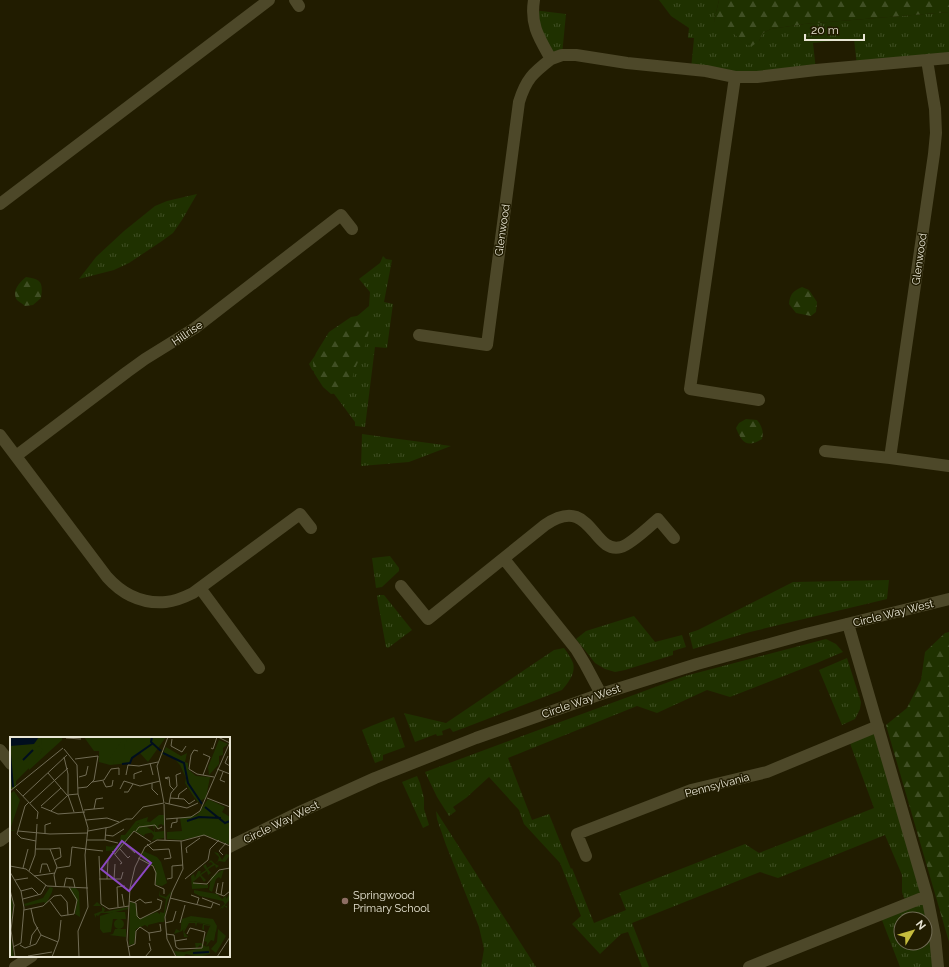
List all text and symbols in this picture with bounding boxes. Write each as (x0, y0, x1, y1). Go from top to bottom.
scale bar (805, 16, 864, 42)
text: 20 m (811, 23, 839, 37)
street label: Glenwood (492, 203, 513, 257)
street label: Glenwood (909, 232, 930, 286)
street label: Hillrise (169, 318, 206, 348)
street label: Circle Way West (851, 597, 935, 630)
street label: Circle Way West (540, 682, 623, 721)
inset map (10, 737, 230, 957)
street label: Pennsylvania (683, 771, 751, 800)
street label: Circle Way West (241, 798, 321, 846)
place label: Springwood Primary School (353, 889, 430, 915)
marker: Springwood Primary School (340, 896, 350, 906)
north arrow (893, 911, 933, 951)
text: N (913, 918, 928, 932)

